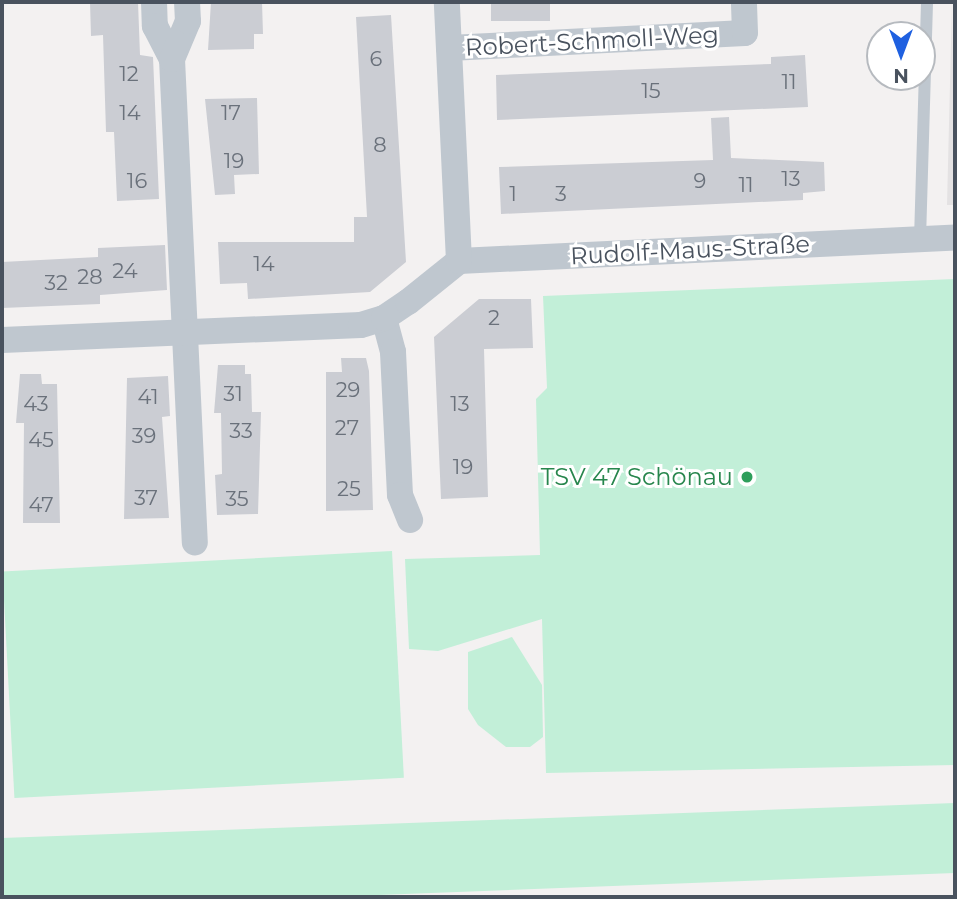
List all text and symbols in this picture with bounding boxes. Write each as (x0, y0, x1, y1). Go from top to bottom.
street label: Robert-Schmoll-Weg (464, 20, 720, 62)
north arrow (866, 21, 936, 91)
house number: 6 (370, 46, 382, 72)
house number: 12 (119, 61, 139, 87)
text: N (893, 64, 909, 87)
house number: 11 (781, 69, 797, 95)
house number: 15 (641, 78, 661, 104)
house number: 14 (119, 100, 141, 126)
house number: 17 (221, 100, 241, 126)
house number: 8 (373, 132, 387, 158)
house number: 19 (224, 148, 244, 174)
house number: 13 (781, 166, 801, 192)
house number: 16 (127, 168, 147, 194)
house number: 9 (694, 168, 706, 194)
house number: 11 (738, 172, 754, 198)
house number: 1 (509, 181, 517, 207)
house number: 3 (555, 181, 567, 207)
street label: Rudolf-Maus-Straße (569, 229, 811, 271)
house number: 14 (253, 251, 275, 277)
house number: 24 (112, 258, 138, 284)
house number: 28 (77, 264, 103, 290)
house number: 32 (44, 270, 68, 296)
house number: 2 (488, 305, 500, 331)
house number: 29 (336, 377, 360, 403)
house number: 31 (223, 381, 243, 407)
house number: 41 (138, 384, 158, 410)
house number: 43 (23, 391, 49, 417)
house number: 13 (450, 391, 470, 417)
house number: 27 (335, 415, 359, 441)
house number: 33 (229, 418, 253, 444)
house number: 39 (132, 423, 156, 449)
house number: 45 (28, 427, 54, 453)
house number: 19 (453, 454, 473, 480)
place label: TSV 47 Schönau (541, 463, 733, 491)
marker: TSV 47 Schönau (739, 469, 755, 485)
house number: 25 (337, 476, 361, 502)
house number: 37 (134, 485, 158, 511)
house number: 35 (225, 486, 249, 512)
house number: 47 (28, 492, 54, 518)

